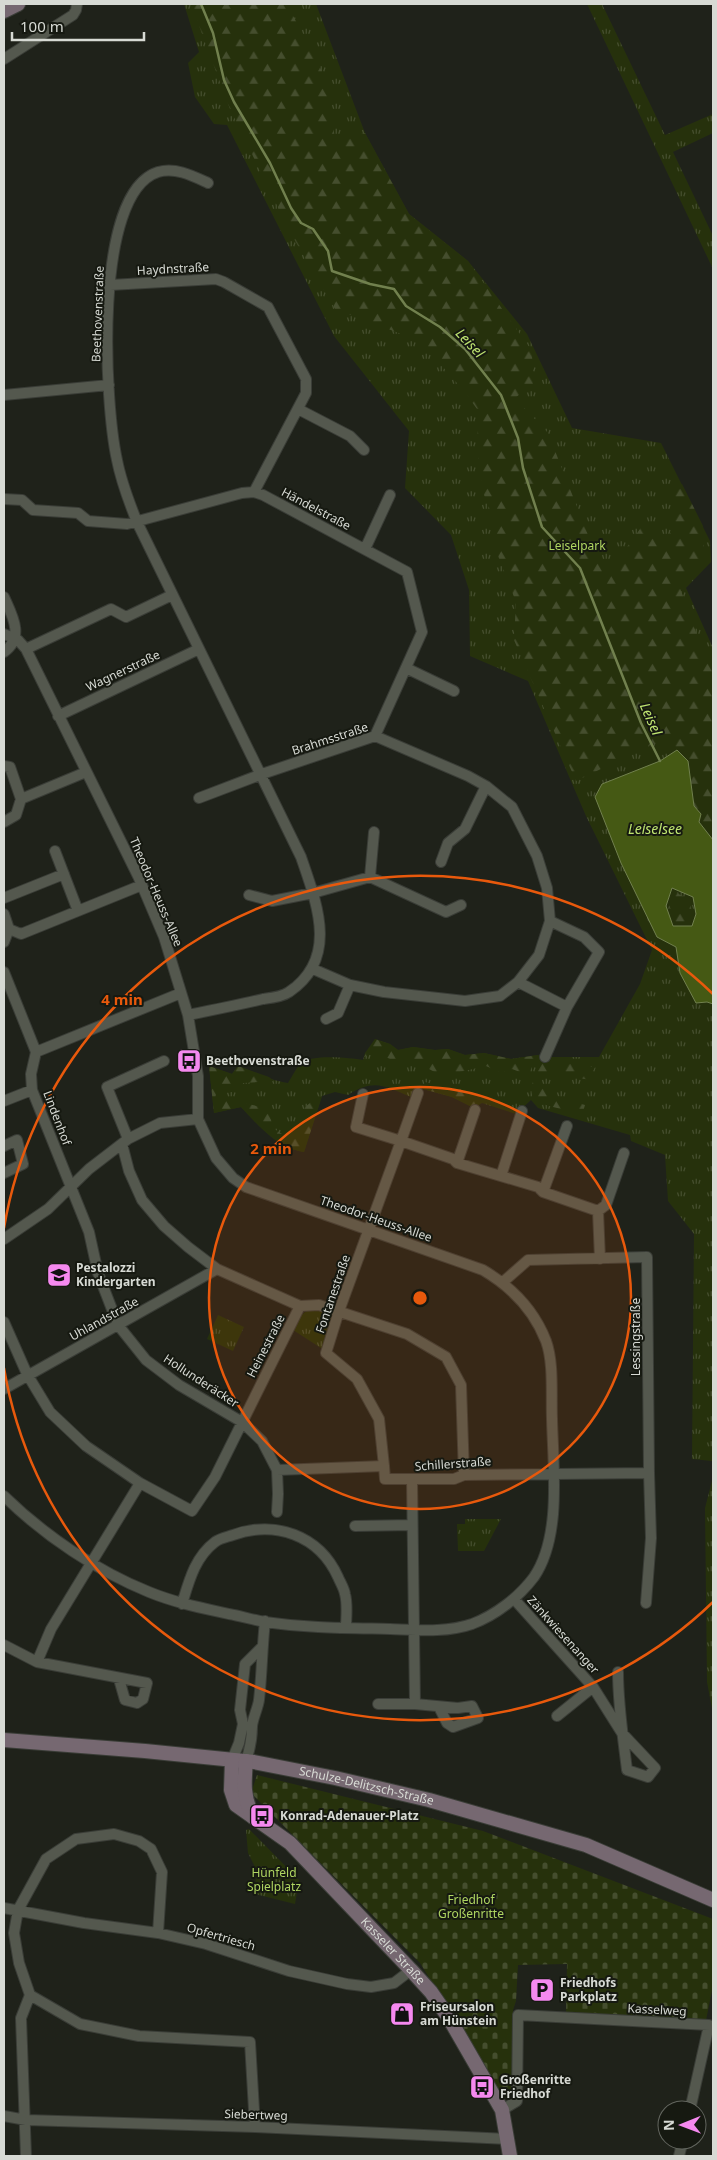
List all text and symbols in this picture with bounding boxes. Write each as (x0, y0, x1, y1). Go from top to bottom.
scale bar (12, 10, 145, 42)
text: 100 m (20, 16, 64, 36)
street label: Haydnstraße (136, 258, 210, 279)
street label: Beethovenstraße (87, 265, 108, 362)
water label: Leisel (452, 324, 489, 362)
street label: Händelstraße (279, 483, 354, 534)
park label: Leiselpark (548, 537, 606, 554)
street label: Wagnerstraße (83, 646, 163, 695)
water label: Leisel (636, 699, 667, 739)
street label: Brahmsstraße (289, 718, 370, 759)
water label: Leiselsee (628, 819, 682, 838)
street label: Theodor-Heuss-Allee (126, 834, 187, 949)
text: 4 min (101, 989, 143, 1009)
bus stop icon: Beethovenstraße (176, 1048, 202, 1074)
place label: Beethovenstraße (206, 1052, 310, 1069)
street label: Lindenhof (39, 1088, 76, 1148)
text: 2 min (250, 1138, 292, 1158)
street label: Theodor-Heuss-Allee (318, 1191, 435, 1246)
street label: Fontanestraße (311, 1252, 354, 1335)
place label: Pestalozzi Kindergarten (76, 1259, 156, 1290)
school or university icon: Pestalozzi Kindergarten (46, 1262, 72, 1288)
centre of rings (411, 1289, 429, 1307)
street label: Uhlandstraße (66, 1292, 142, 1345)
street label: Lessingstraße (627, 1298, 644, 1376)
street label: Heinestraße (242, 1311, 289, 1380)
street label: Hollunderäcker (160, 1350, 242, 1411)
street label: Schillerstraße (414, 1452, 492, 1475)
street label: Zänkwiesenanger (524, 1592, 603, 1678)
street label: Schulze-Delitzsch-Straße (298, 1762, 436, 1809)
bus stop icon: Konrad-Adenauer-Platz (249, 1803, 275, 1829)
place label: Konrad-Adenauer-Platz (280, 1807, 419, 1824)
park label: Hünfeld Spielplatz (247, 1864, 301, 1895)
park label: Friedhof Großenritte (438, 1891, 504, 1922)
street label: Kasseler Straße (357, 1913, 429, 1988)
street label: Opfertriesch (185, 1919, 257, 1954)
place label: Friedhofs Parkplatz (560, 1974, 617, 2005)
parking icon: Friedhofs Parkplatz (529, 1977, 555, 2003)
place label: Friseursalon am Hünstein (420, 1998, 497, 2029)
street label: Kasselweg (627, 1999, 687, 2020)
shop icon: Friseursalon am Hünstein (389, 2001, 415, 2027)
place label: Großenritte Friedhof (500, 2071, 571, 2102)
bus stop icon: Großenritte Friedhof (469, 2074, 495, 2100)
north arrow (657, 2100, 707, 2150)
street label: Siebertweg (224, 2105, 288, 2124)
text: N (659, 2119, 678, 2131)

